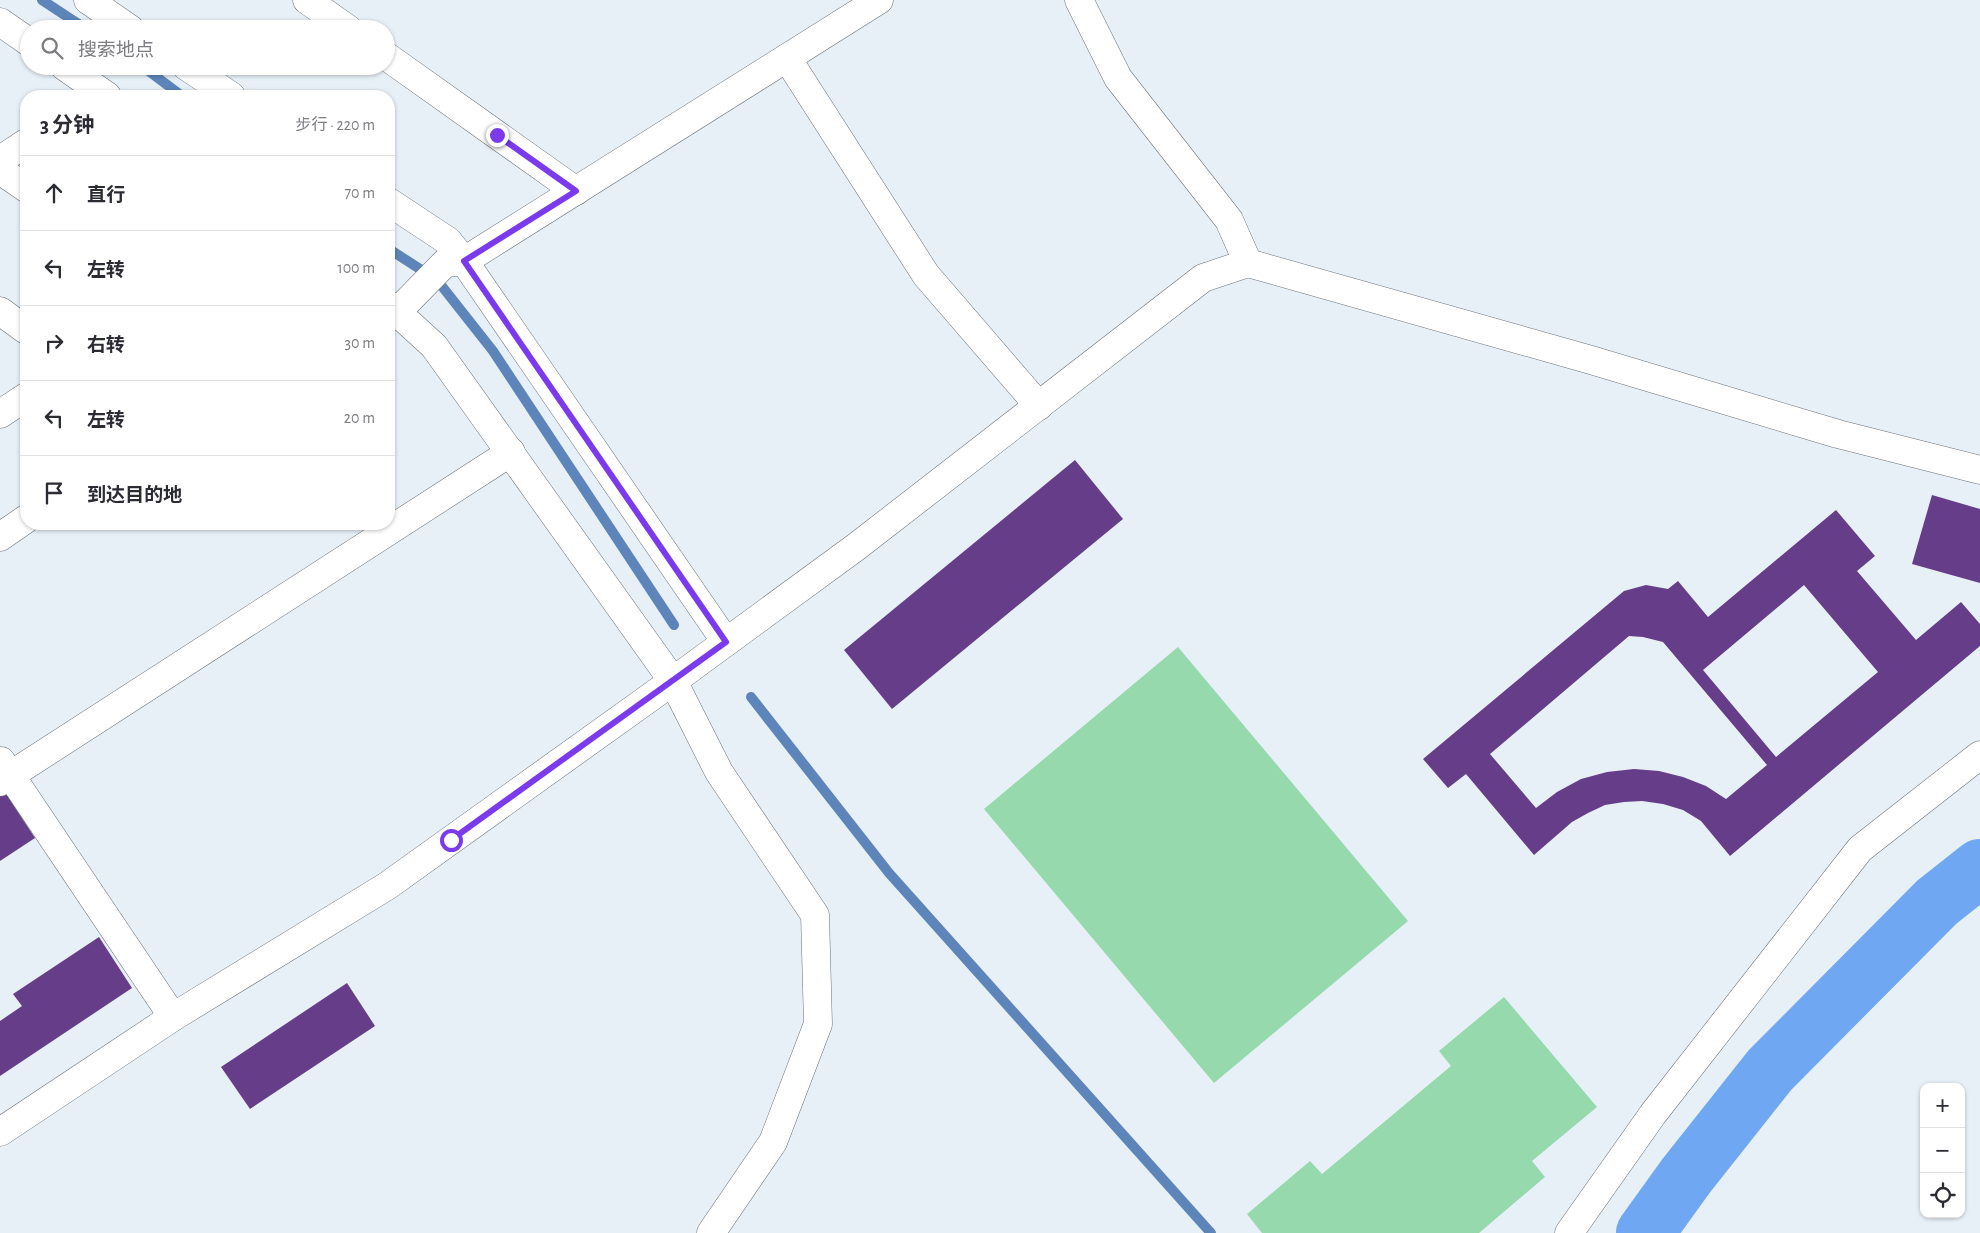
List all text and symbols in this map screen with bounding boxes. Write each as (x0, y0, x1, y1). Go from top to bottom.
search box (20, 20, 395, 75)
icon: search (38, 34, 66, 62)
text: 搜索地点 (78, 41, 154, 60)
text: 3 分钟 (40, 115, 94, 136)
text: 步行 · 220 m (296, 117, 375, 133)
route end (486, 124, 509, 147)
icon: ahead (40, 179, 68, 207)
text: 70 m (344, 185, 375, 201)
text: 直行 (87, 186, 125, 205)
icon: left (40, 254, 68, 282)
text: 100 m (337, 260, 375, 276)
text: 左转 (87, 261, 125, 280)
icon: right (40, 329, 68, 357)
text: 30 m (345, 335, 375, 351)
text: 右转 (87, 336, 125, 355)
icon: left (40, 404, 68, 432)
text: 20 m (344, 410, 375, 426)
text: 左转 (87, 411, 125, 430)
icon: arrive (40, 479, 68, 507)
text: 到达目的地 (87, 486, 182, 505)
route start (440, 829, 463, 852)
map controls (1920, 1083, 1965, 1218)
button: + (1920, 1083, 1965, 1128)
button: − (1920, 1128, 1965, 1173)
button: locate (1920, 1173, 1965, 1218)

